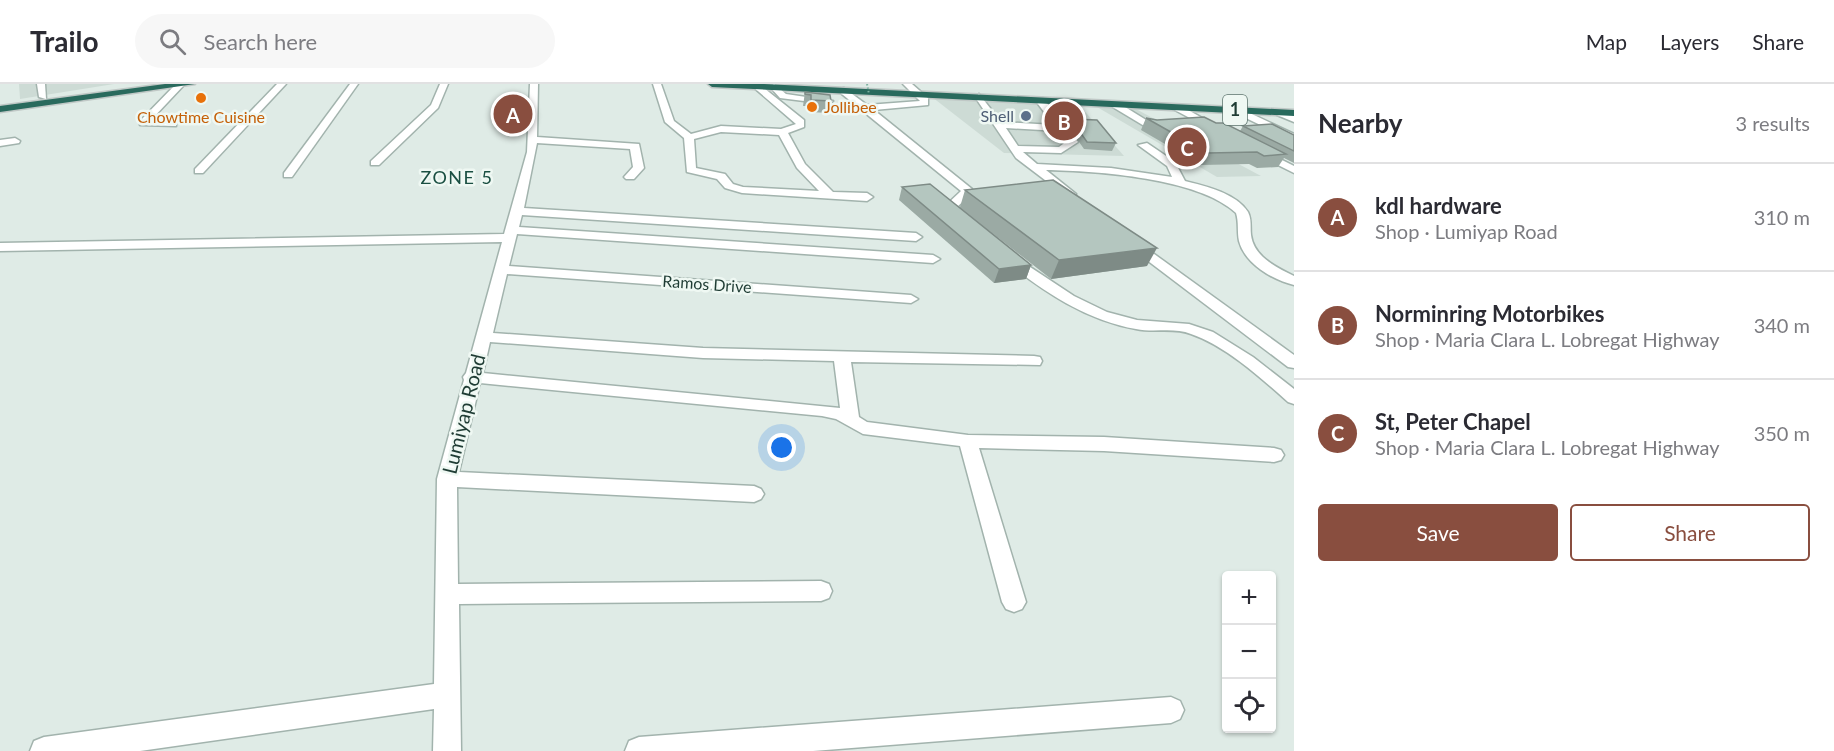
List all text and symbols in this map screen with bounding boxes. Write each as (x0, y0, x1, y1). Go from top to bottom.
search box (135, 14, 555, 68)
text: Trailo (30, 24, 99, 58)
icon: search (156, 25, 189, 58)
text: Search here (204, 28, 317, 55)
text: Map (1586, 29, 1627, 54)
text: Layers (1660, 29, 1719, 54)
text: Share (1752, 29, 1804, 54)
marker: Chowtime Cuisine (194, 91, 208, 105)
pin: A (494, 92, 532, 136)
road number: 1 (1223, 95, 1247, 125)
place label: Jollibee (824, 97, 877, 116)
pin: B (1044, 99, 1084, 144)
marker: Jollibee (805, 100, 819, 114)
place label: Shell (981, 106, 1014, 125)
place label: Chowtime Cuisine (137, 107, 265, 126)
text: Nearby (1318, 107, 1403, 139)
marker: Shell (1019, 109, 1033, 123)
text: 3 results (1735, 111, 1810, 135)
pin: C (1168, 124, 1206, 170)
district label: ZONE 5 (420, 166, 494, 188)
text: kdl hardware (1375, 192, 1502, 219)
text: A (1331, 205, 1344, 229)
text: 310 m (1754, 205, 1810, 229)
text: Shop · Lumiyap Road (1375, 219, 1558, 243)
street label: Ramos Drive (662, 271, 752, 296)
text: Norminring Motorbikes (1375, 300, 1605, 327)
text: B (1331, 313, 1344, 337)
text: 340 m (1754, 313, 1810, 337)
text: Shop · Maria Clara L. Lobregat Highway (1375, 327, 1720, 351)
street label: Lumiyap Road (437, 351, 490, 476)
text: St, Peter Chapel (1375, 408, 1531, 435)
text: C (1331, 421, 1344, 445)
text: 350 m (1754, 421, 1810, 445)
your location (767, 433, 796, 462)
text: Shop · Maria Clara L. Lobregat Highway (1375, 435, 1720, 459)
button: Save (1318, 504, 1558, 561)
button: Share (1570, 504, 1810, 561)
map controls (1222, 571, 1276, 733)
button: + (1222, 571, 1276, 625)
button: − (1222, 625, 1276, 679)
button: locate (1222, 679, 1276, 733)

